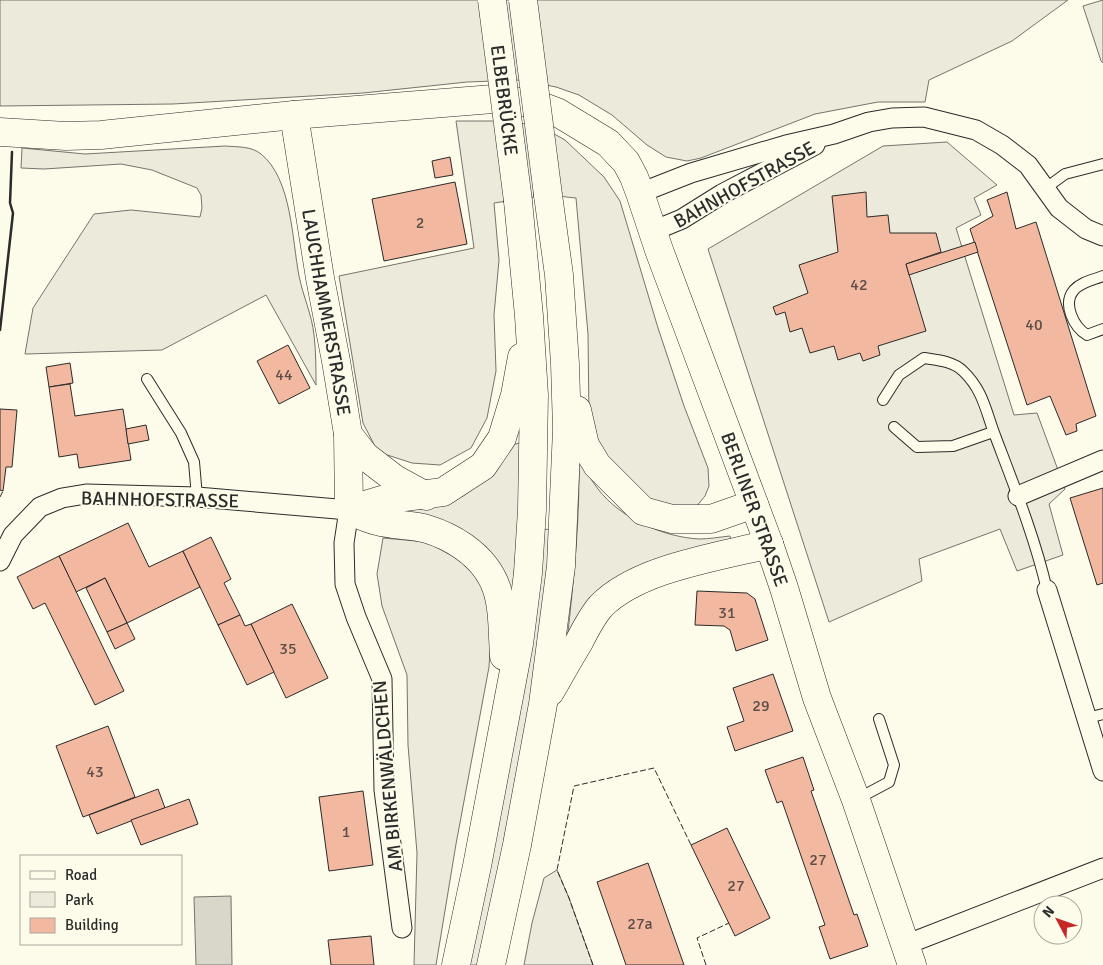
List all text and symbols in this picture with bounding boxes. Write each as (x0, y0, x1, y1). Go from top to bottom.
street label: ELBEBRÜCKE (485, 43, 523, 157)
street label: BAHNHOFSTRASSE (669, 136, 820, 234)
street label: LAUCHHAMMERSTRASSE (296, 207, 356, 418)
house number: 2 (416, 213, 424, 233)
house number: 42 (850, 275, 868, 295)
house number: 40 (1025, 315, 1043, 335)
house number: 44 (275, 365, 293, 385)
street label: BERLINER STRASSE (715, 429, 793, 590)
street label: BAHNHOFSTRASSE (81, 487, 239, 513)
house number: 31 (718, 603, 736, 623)
house number: 35 (279, 639, 297, 659)
street label: AM BIRKENWÄLDCHEN (368, 679, 408, 873)
house number: 29 (752, 696, 770, 716)
house number: 43 (86, 762, 104, 782)
house number: 1 (342, 822, 350, 842)
house number: 27 (809, 850, 827, 870)
legend (20, 855, 182, 945)
text: Road (65, 866, 97, 884)
house number: 27 (727, 876, 745, 896)
text: Park (65, 891, 94, 909)
north arrow (1033, 895, 1083, 945)
text: N (1039, 903, 1058, 921)
house number: 27a (627, 914, 653, 934)
text: Building (65, 916, 119, 934)

